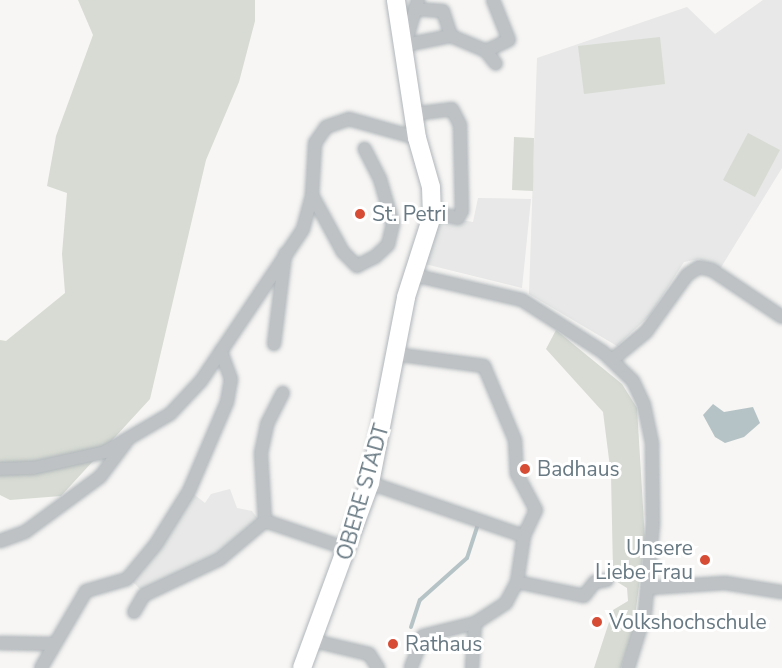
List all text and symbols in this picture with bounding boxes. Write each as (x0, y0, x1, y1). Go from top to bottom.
place label: St. Petri (372, 201, 446, 227)
marker: St. Petri (353, 207, 367, 221)
street label: OBERE STADT (332, 421, 394, 563)
place label: Badhaus (537, 456, 620, 482)
marker: Badhaus (518, 462, 532, 476)
place label: Unsere Liebe Frau (595, 535, 693, 585)
marker: Unsere Liebe Frau (698, 553, 712, 567)
place label: Volkshochschule (609, 609, 767, 635)
marker: Volkshochschule (590, 615, 604, 629)
place label: Rathaus (405, 631, 482, 657)
marker: Rathaus (386, 637, 400, 651)

